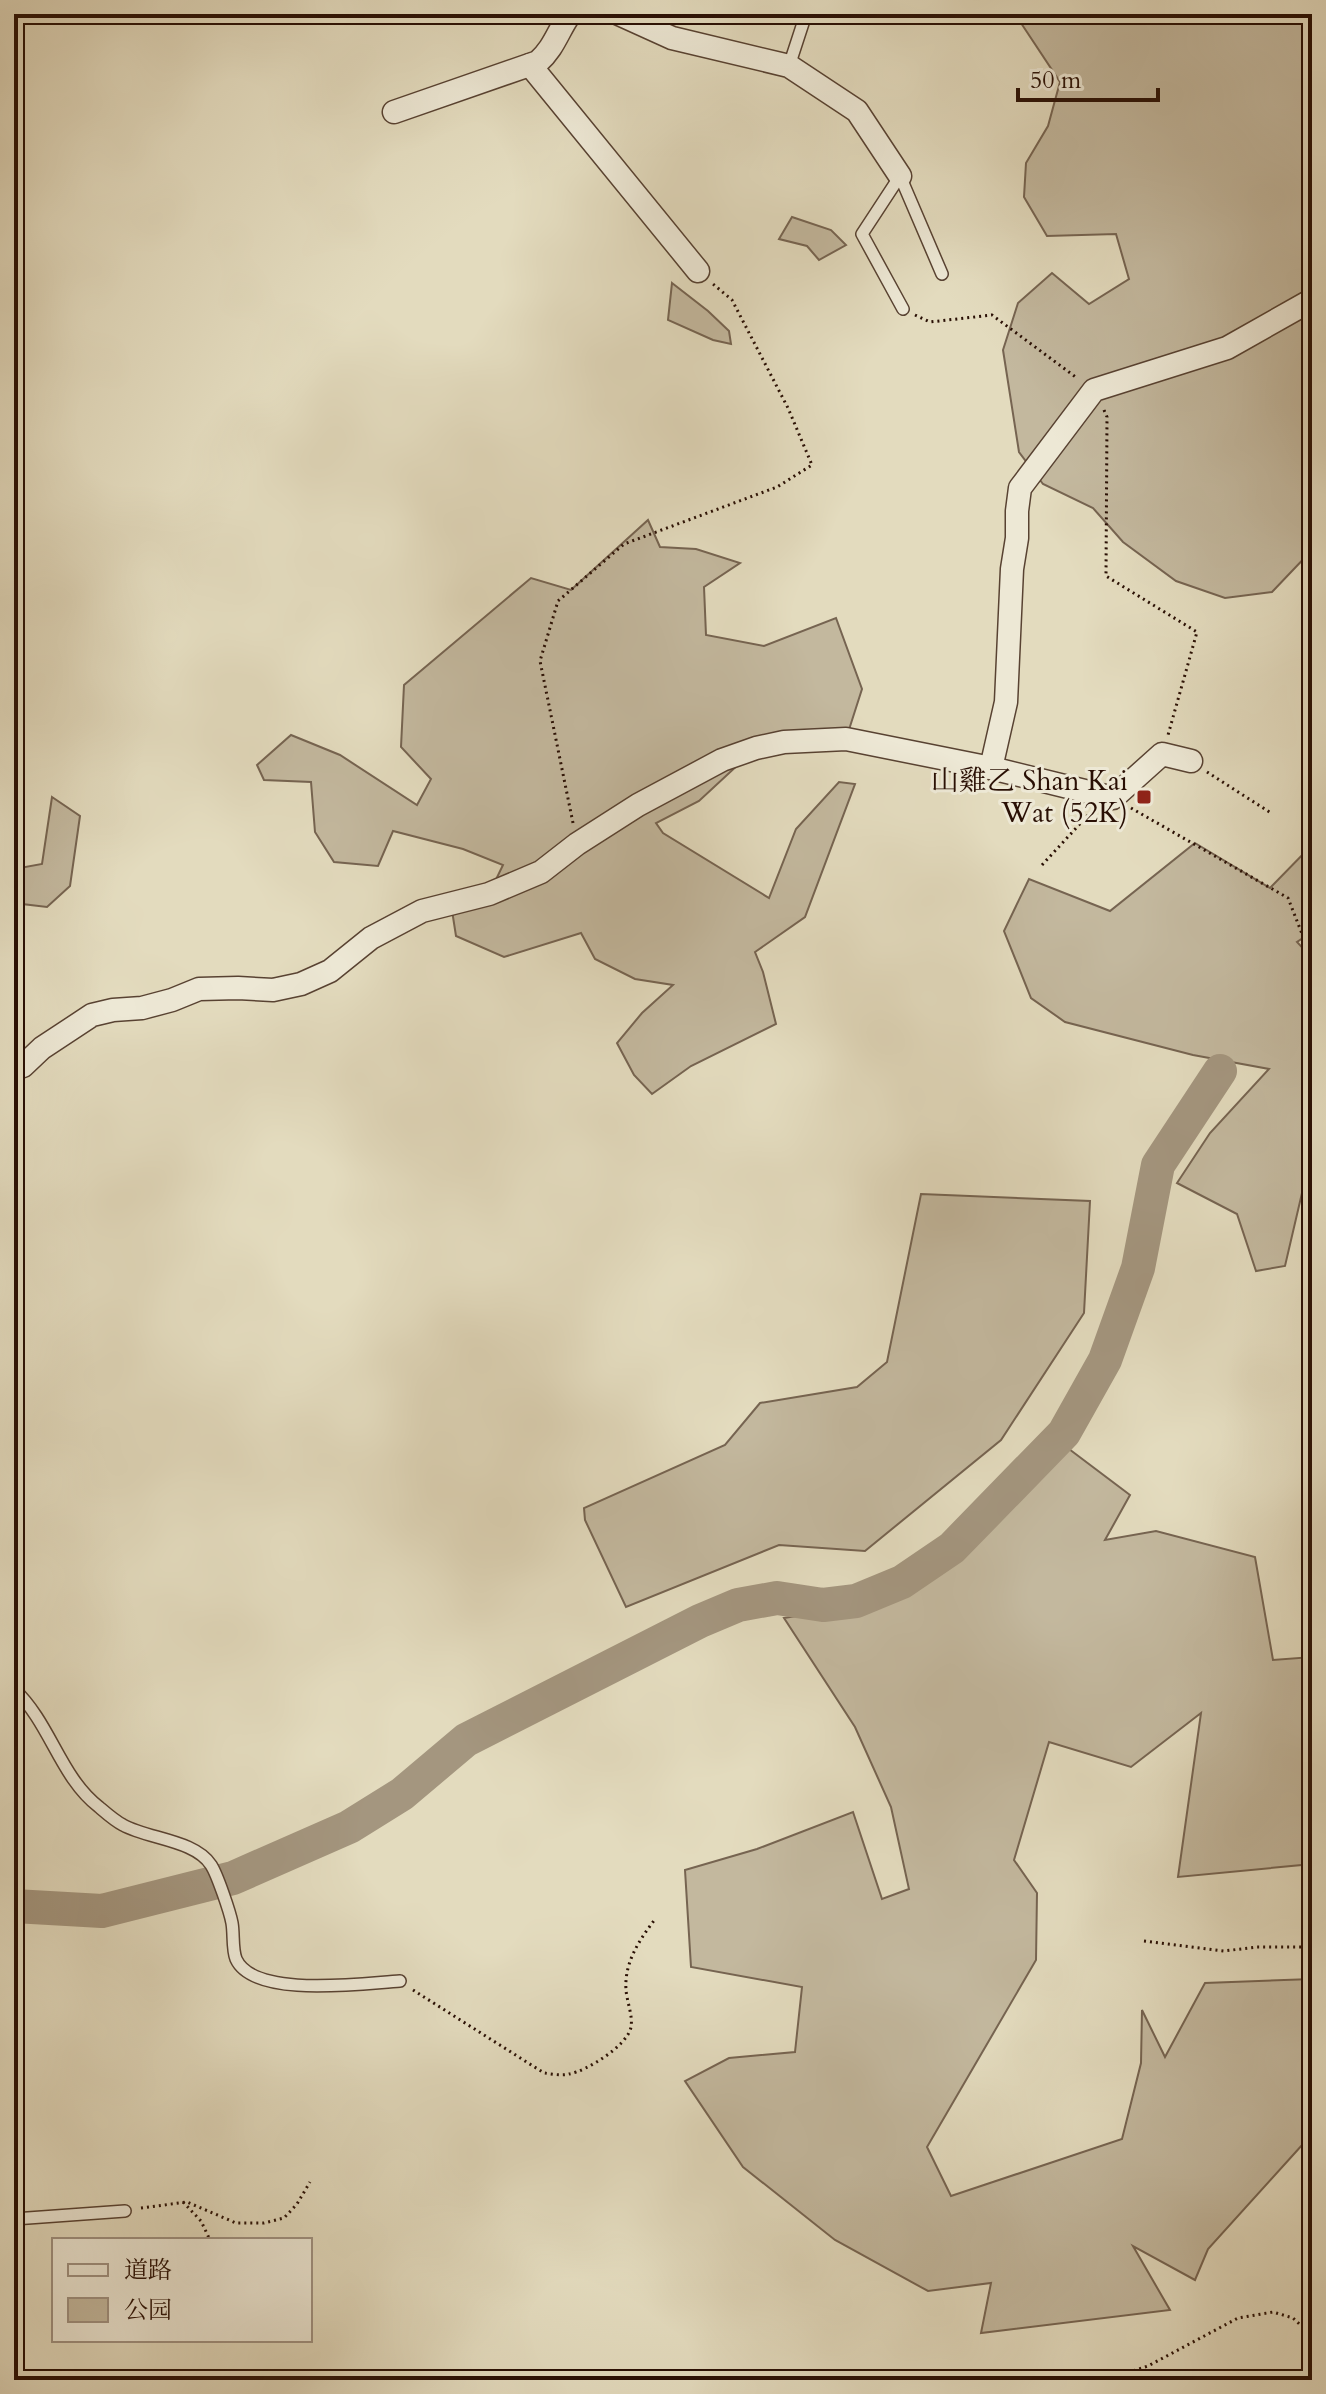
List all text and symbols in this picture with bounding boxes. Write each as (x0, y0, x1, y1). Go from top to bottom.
scale bar (1018, 52, 1158, 102)
text: 50 m (1030, 64, 1082, 97)
place label: 山雞乙 Shan Kai Wat (52K) (931, 762, 1128, 832)
marker: 山雞乙 Shan Kai Wat (52K) (1135, 788, 1153, 806)
legend (52, 2238, 312, 2342)
text: 道路 (124, 2254, 172, 2287)
text: 公园 (124, 2294, 172, 2327)

